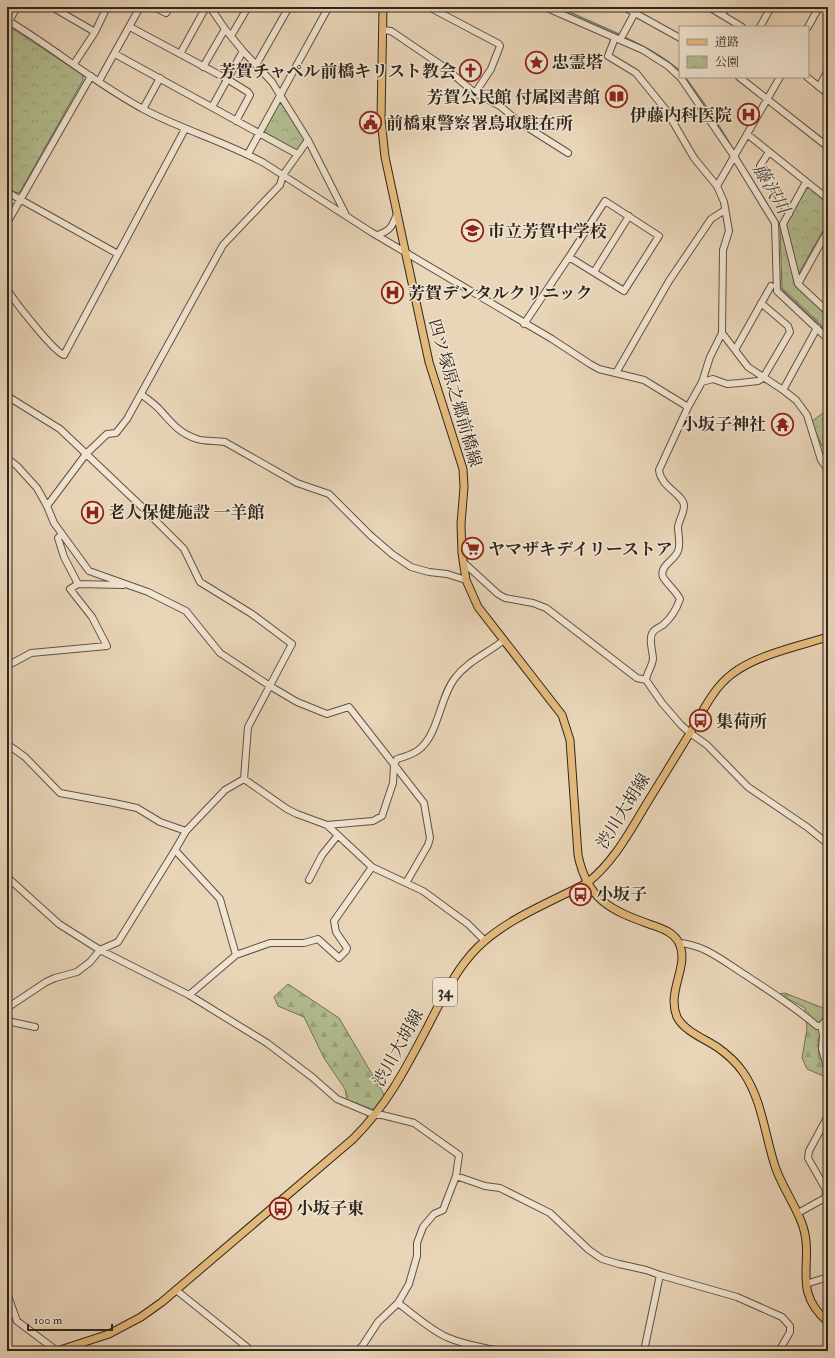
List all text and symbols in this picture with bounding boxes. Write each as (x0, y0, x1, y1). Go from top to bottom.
legend (679, 26, 809, 78)
text: 道路 (715, 35, 739, 50)
place icon: 忠霊塔 (523, 49, 549, 75)
place label: 忠霊塔 (552, 52, 603, 73)
text: 公園 (715, 55, 739, 70)
church icon: 芳賀チャペル前橋キリスト教会 (458, 58, 484, 84)
place label: 芳賀チャペル前橋キリスト教会 (219, 61, 456, 82)
library icon: 芳賀公民館 付属図書館 (603, 84, 629, 110)
place label: 芳賀公民館 付属図書館 (426, 87, 600, 108)
hospital icon: 伊藤内科医院 (735, 102, 761, 128)
place label: 伊藤内科医院 (630, 105, 732, 126)
public building icon: 前橋東警察署鳥取駐在所 (358, 110, 384, 136)
place label: 前橋東警察署鳥取駐在所 (386, 113, 573, 134)
water label: 藤沢川 (748, 160, 795, 220)
school or university icon: 市立芳賀中学校 (459, 218, 485, 244)
place label: 市立芳賀中学校 (488, 221, 607, 242)
hospital icon: 芳賀デンタルクリニック (380, 280, 406, 306)
place label: 芳賀デンタルクリニック (408, 283, 593, 304)
street label: 四ツ塚原之郷前橋線 (424, 317, 486, 469)
temple icon: 小坂子神社 (769, 411, 795, 437)
place label: 小坂子神社 (681, 414, 766, 435)
hospital icon: 老人保健施設 一羊館 (80, 499, 106, 525)
place label: 老人保健施設 一羊館 (108, 502, 265, 523)
supermarket icon: ヤマザキデイリーストア (460, 536, 486, 562)
place label: ヤマザキデイリーストア (488, 539, 672, 560)
bus stop icon: 集荷所 (688, 708, 714, 734)
place label: 集荷所 (716, 711, 767, 732)
street label: 渋川大胡線 (592, 769, 654, 853)
bus stop icon: 小坂子 (567, 881, 593, 907)
place label: 小坂子 (596, 884, 647, 905)
road number: 34 (433, 978, 457, 1006)
street label: 渋川大胡線 (368, 1006, 428, 1090)
bus stop icon: 小坂子東 (267, 1195, 293, 1221)
place label: 小坂子東 (296, 1198, 364, 1219)
scale bar (28, 1306, 112, 1332)
text: 100 m (34, 1313, 63, 1328)

